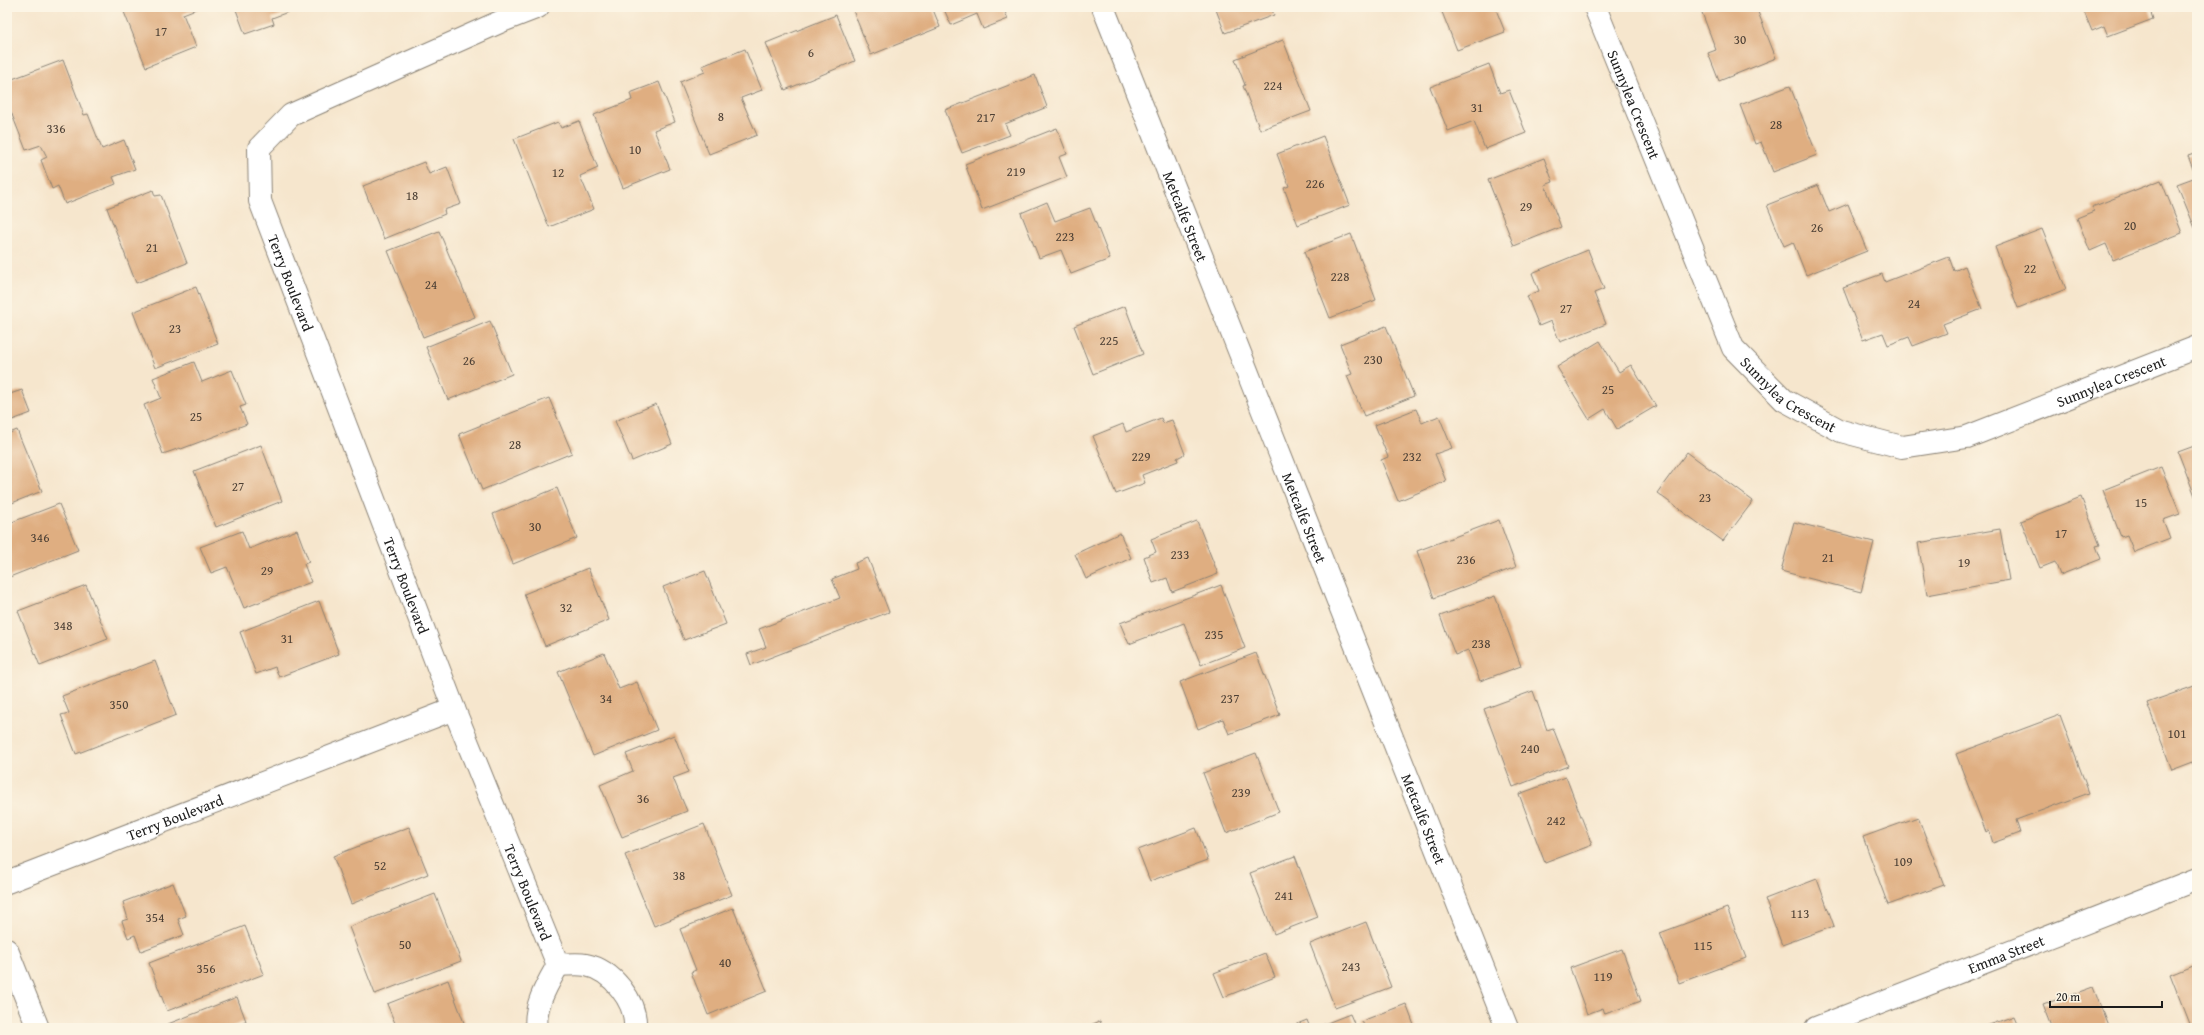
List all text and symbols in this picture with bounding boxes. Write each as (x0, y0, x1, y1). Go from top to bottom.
house number: 17 (155, 22, 167, 41)
house number: 30 (1734, 30, 1746, 49)
house number: 6 (808, 43, 814, 62)
street label: Sunnylea Crescent (1603, 47, 1666, 163)
house number: 224 (1264, 76, 1282, 95)
house number: 31 (1471, 98, 1483, 117)
house number: 8 (718, 107, 724, 126)
house number: 217 (977, 108, 995, 127)
house number: 28 (1770, 115, 1782, 134)
house number: 336 (47, 119, 65, 138)
house number: 10 (629, 140, 641, 159)
house number: 219 (1007, 162, 1025, 181)
house number: 12 (552, 163, 564, 182)
street label: Metcalfe Street (1158, 168, 1213, 265)
house number: 226 (1306, 174, 1324, 193)
house number: 18 (406, 186, 418, 205)
house number: 29 (1520, 197, 1532, 216)
house number: 20 (2124, 216, 2136, 235)
house number: 26 (1811, 218, 1823, 237)
house number: 223 (1056, 227, 1074, 246)
street label: Terry Boulevard (263, 231, 319, 334)
house number: 21 (146, 238, 158, 257)
house number: 22 (2024, 259, 2036, 278)
house number: 228 (1331, 267, 1349, 286)
house number: 24 (425, 275, 437, 294)
house number: 24 (1908, 294, 1920, 313)
house number: 27 (1560, 299, 1572, 318)
house number: 23 (169, 319, 181, 338)
house number: 225 (1100, 331, 1118, 350)
street label: Sunnylea Crescent (2053, 349, 2169, 412)
house number: 230 (1364, 350, 1382, 369)
house number: 26 (463, 351, 475, 370)
street label: Sunnylea Crescent (1736, 351, 1841, 437)
house number: 25 (1602, 380, 1614, 399)
house number: 25 (190, 407, 202, 426)
house number: 28 (509, 435, 521, 454)
house number: 229 (1132, 447, 1150, 466)
house number: 232 (1403, 447, 1421, 466)
street label: Metcalfe Street (1278, 469, 1333, 567)
house number: 27 (232, 477, 244, 496)
house number: 23 (1699, 488, 1711, 507)
house number: 15 (2135, 493, 2147, 512)
house number: 30 (529, 517, 541, 536)
house number: 17 (2055, 524, 2067, 543)
house number: 346 (31, 528, 49, 547)
street label: Terry Boulevard (379, 534, 435, 637)
house number: 233 (1171, 545, 1189, 564)
house number: 21 (1822, 548, 1834, 567)
house number: 236 (1457, 550, 1475, 569)
house number: 19 (1958, 553, 1970, 572)
house number: 29 (261, 561, 273, 580)
house number: 32 (560, 598, 572, 617)
house number: 348 (54, 616, 72, 635)
house number: 235 (1205, 625, 1223, 644)
house number: 31 (281, 629, 293, 648)
house number: 238 (1472, 634, 1490, 653)
house number: 34 (600, 689, 612, 708)
house number: 237 (1221, 689, 1239, 708)
house number: 350 (110, 695, 128, 714)
house number: 101 (2168, 724, 2186, 743)
house number: 240 (1521, 739, 1539, 758)
street label: Metcalfe Street (1397, 770, 1452, 868)
house number: 239 (1232, 783, 1250, 802)
street label: Terry Boulevard (124, 789, 226, 845)
house number: 36 (637, 789, 649, 808)
house number: 242 (1547, 811, 1565, 830)
street label: Terry Boulevard (499, 841, 557, 943)
house number: 109 (1894, 852, 1912, 871)
house number: 52 (374, 856, 386, 875)
house number: 38 (673, 866, 685, 885)
house number: 241 (1275, 886, 1293, 905)
house number: 113 (1791, 904, 1809, 923)
house number: 354 (146, 908, 164, 927)
street label: Emma Street (1965, 929, 2048, 978)
house number: 50 (399, 935, 411, 954)
house number: 115 (1694, 936, 1712, 955)
house number: 40 (719, 953, 731, 972)
house number: 243 (1342, 957, 1360, 976)
house number: 356 (197, 959, 215, 978)
house number: 119 (1594, 967, 1612, 986)
scale bar (2050, 983, 2162, 1009)
text: 20 m (2056, 988, 2080, 1005)

